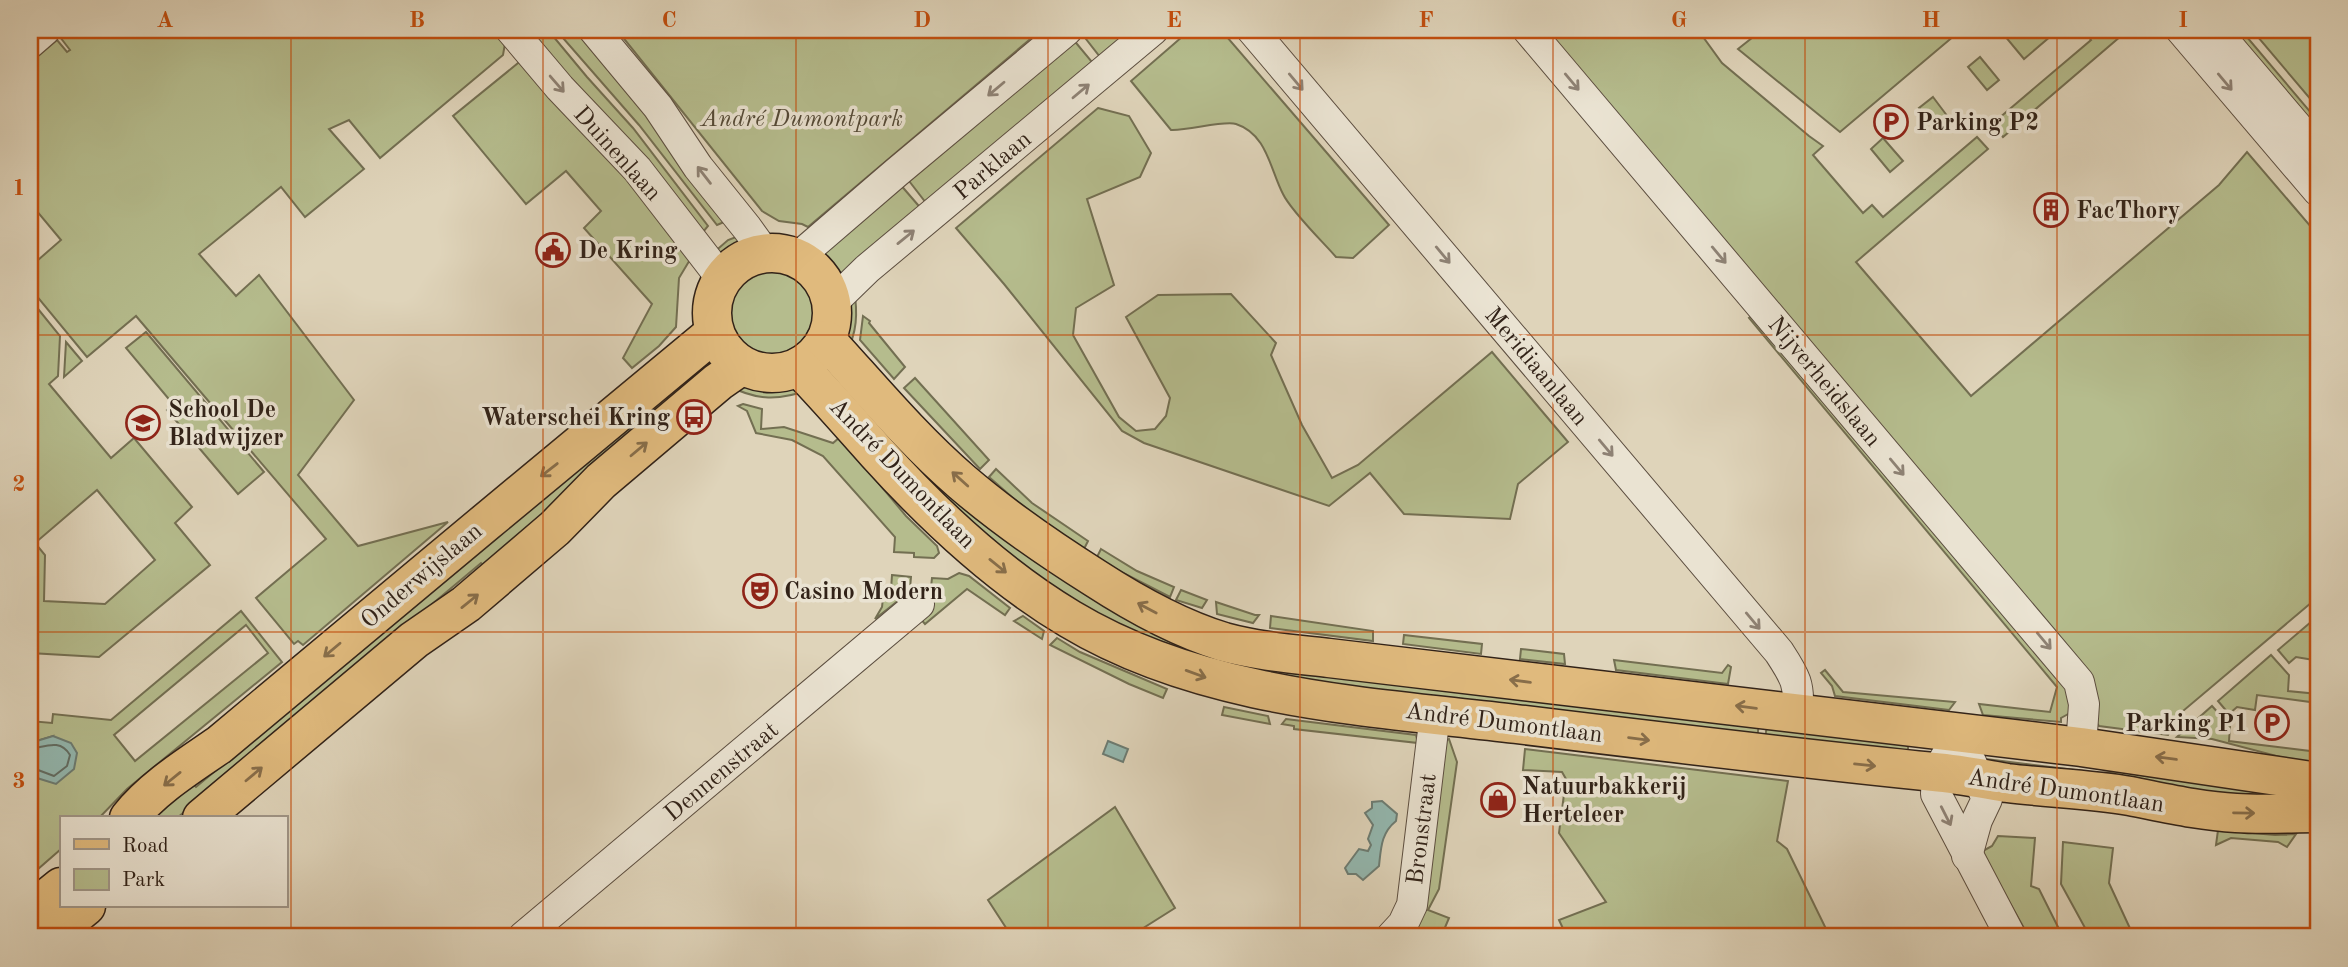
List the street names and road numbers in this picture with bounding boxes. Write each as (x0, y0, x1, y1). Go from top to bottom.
street label: Duinenlaan (568, 102, 665, 206)
street label: Parklaan (950, 128, 1036, 205)
street label: Meridiaanlaan (1479, 304, 1592, 431)
street label: Nijverheidslaan (1762, 313, 1885, 452)
street label: André Dumontlaan (824, 395, 979, 554)
street label: Onderwijslaan (357, 519, 487, 634)
street label: André Dumontlaan (1404, 700, 1604, 748)
street label: Dennenstraat (661, 718, 784, 827)
street label: André Dumontlaan (1966, 766, 2166, 818)
street label: Bronstraat (1404, 772, 1442, 886)

